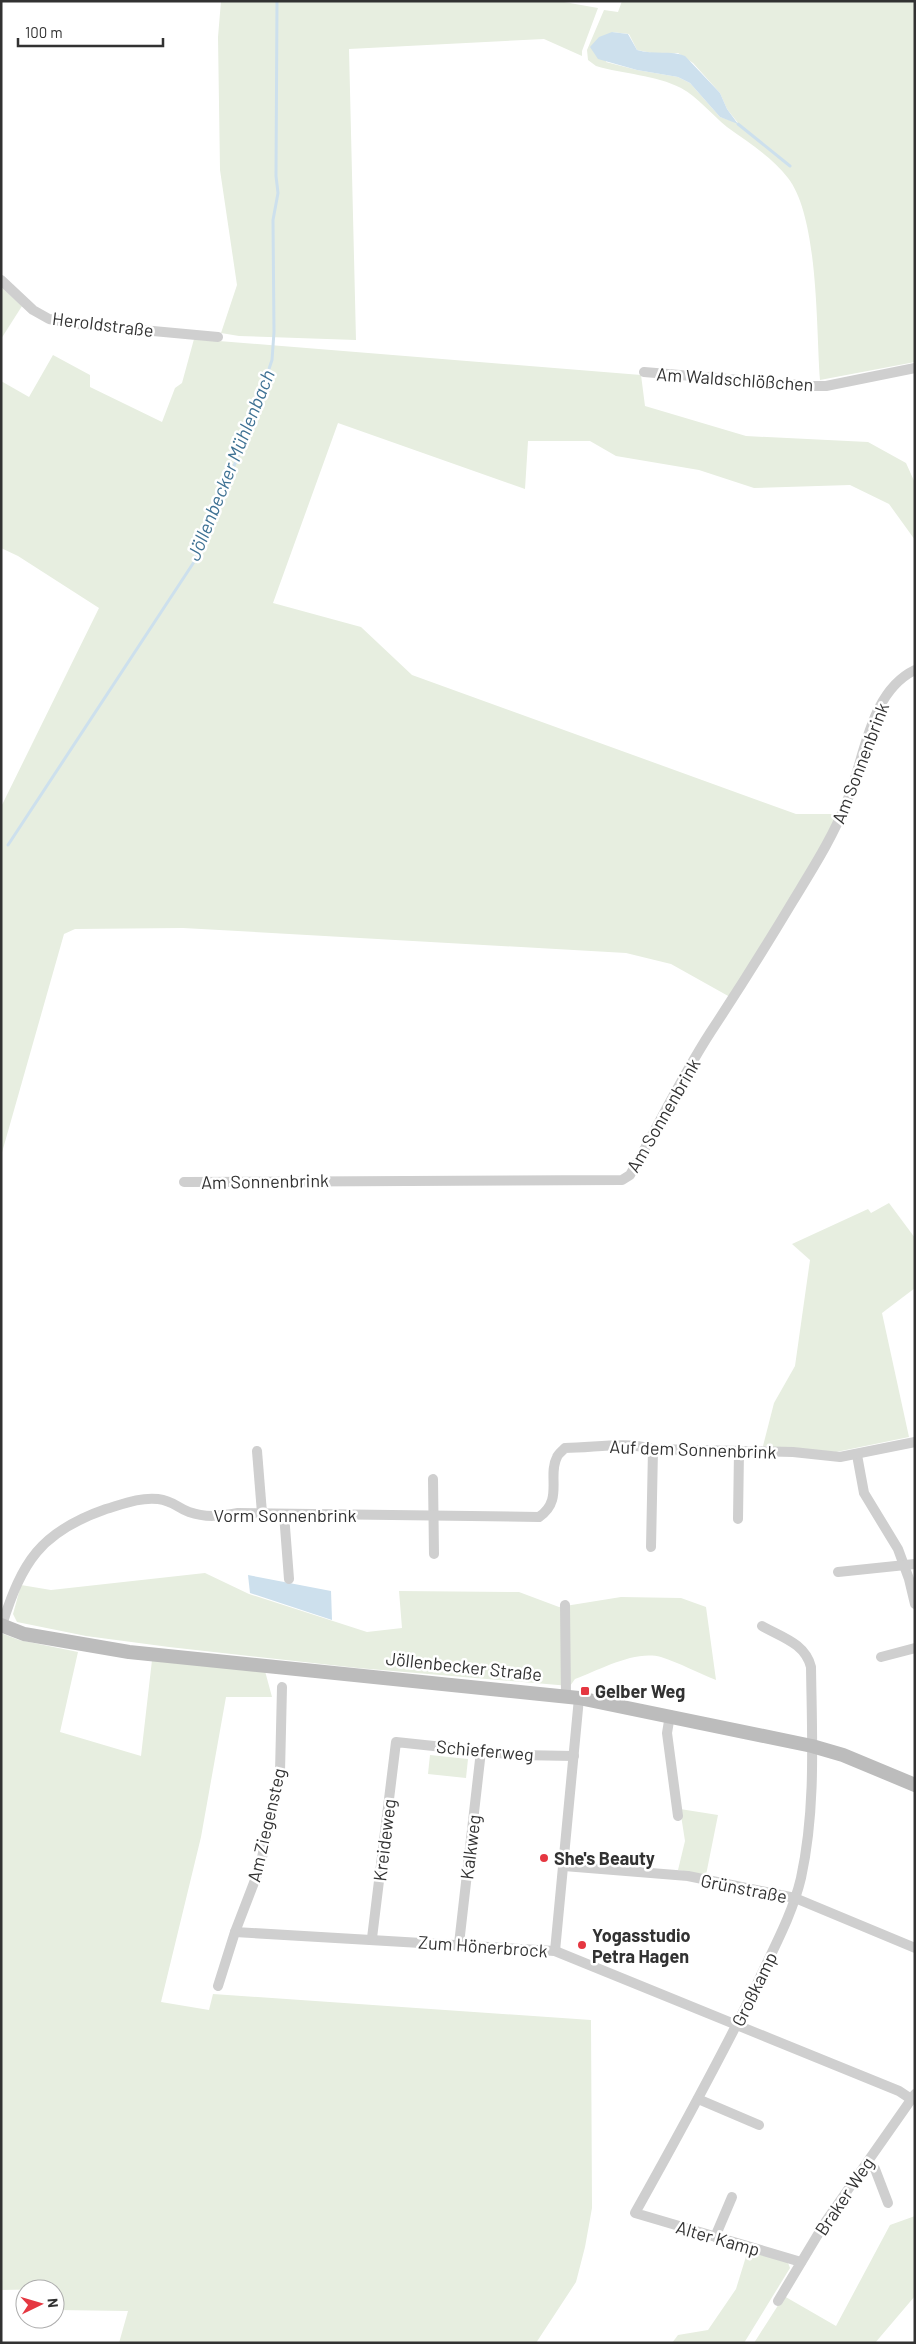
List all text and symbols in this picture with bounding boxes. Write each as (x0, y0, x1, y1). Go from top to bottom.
scale bar (18, 15, 162, 47)
text: 100 m (25, 23, 63, 41)
street label: Heroldstraße (51, 307, 155, 341)
street label: Am Waldschlößchen (656, 363, 814, 395)
water label: Jöllenbecker Mühlenbach (181, 366, 279, 564)
street label: Am Sonnenbrink (827, 699, 893, 827)
street label: Am Sonnenbrink (621, 1054, 705, 1176)
street label: Am Sonnenbrink (201, 1169, 329, 1193)
street label: Auf dem Sonnenbrink (609, 1435, 777, 1463)
street label: Vorm Sonnenbrink (213, 1504, 357, 1526)
street label: Jöllenbecker Straße (385, 1647, 543, 1685)
place label: Gelber Weg (595, 1680, 685, 1702)
marker: Gelber Weg (579, 1685, 591, 1697)
street label: Schieferweg (435, 1735, 535, 1765)
street label: Am Ziegensteg (242, 1766, 290, 1884)
street label: Kreideweg (368, 1798, 400, 1882)
street label: Kalkweg (455, 1813, 485, 1881)
place label: She's Beauty (554, 1847, 655, 1869)
marker: She's Beauty (538, 1852, 550, 1864)
street label: Grünstraße (699, 1869, 789, 1907)
place label: Yogasstudio Petra Hagen (592, 1924, 691, 1967)
street label: Zum Hönerbrock (418, 1931, 548, 1961)
marker: Yogasstudio Petra Hagen (576, 1939, 588, 1951)
street label: Großkamp (727, 1948, 781, 2030)
street label: Braker Weg (810, 2153, 878, 2239)
street label: Alter Kamp (674, 2216, 762, 2260)
north arrow (15, 2279, 65, 2329)
text: N (45, 2297, 62, 2308)

